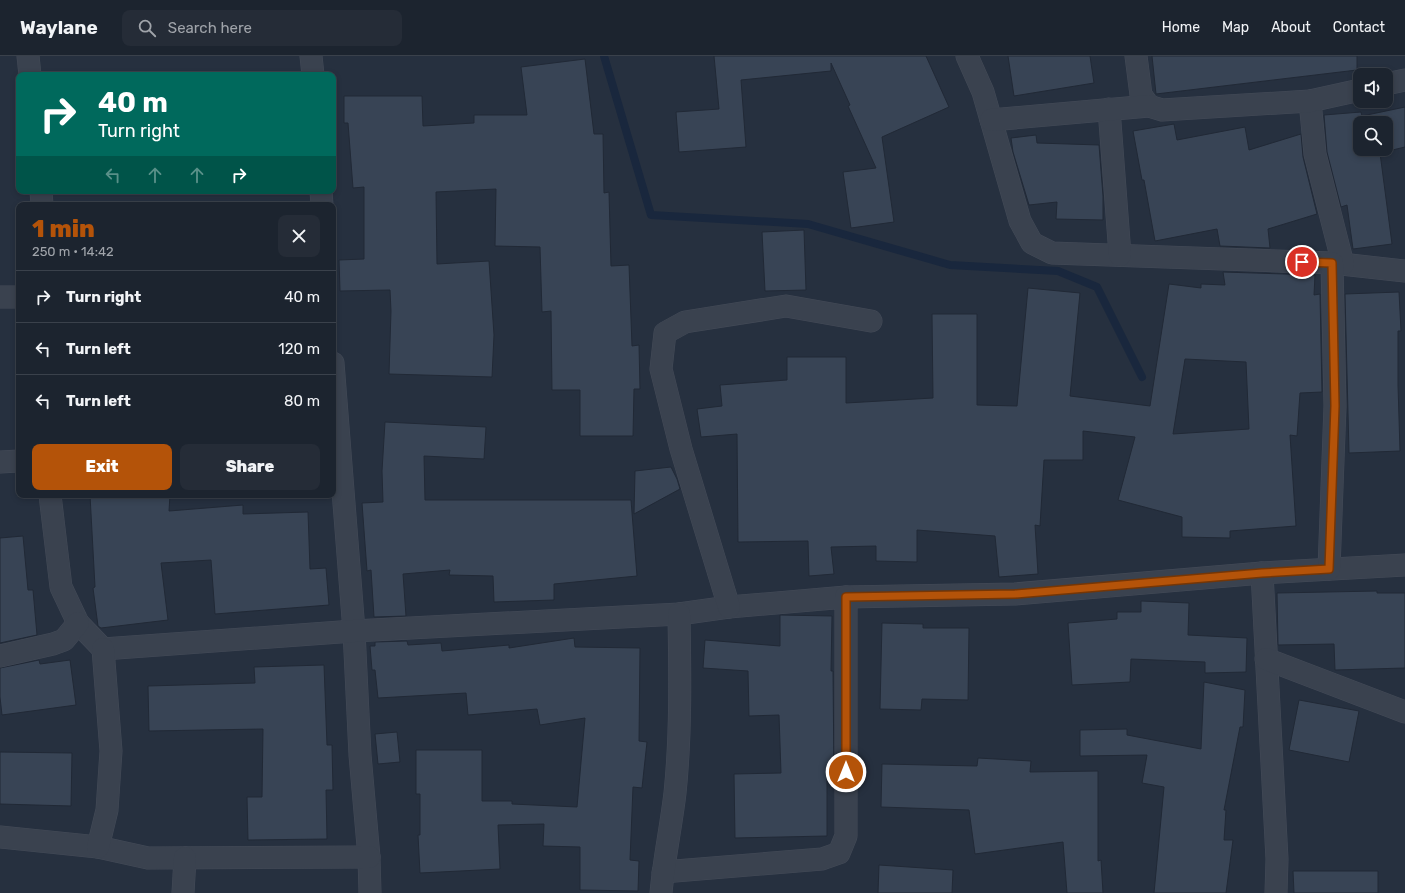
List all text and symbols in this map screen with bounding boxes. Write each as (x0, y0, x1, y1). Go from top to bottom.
search box (122, 10, 402, 46)
text: Waylane (20, 16, 98, 39)
icon: search (136, 17, 158, 39)
text: Search here (168, 19, 252, 37)
text: Home (1162, 19, 1200, 36)
text: Map (1222, 19, 1249, 36)
text: About (1271, 19, 1311, 36)
text: Contact (1333, 19, 1385, 36)
map controls (1353, 68, 1393, 156)
button: sound (1353, 68, 1393, 108)
text: 40 m (98, 86, 168, 119)
icon: right (32, 88, 84, 140)
button: search (1353, 116, 1393, 156)
text: Turn right (98, 120, 180, 142)
icon: left (102, 164, 124, 186)
icon: ahead (144, 164, 166, 186)
icon: ahead (186, 164, 208, 186)
icon: right (228, 164, 250, 186)
text: 1 min (32, 215, 95, 243)
button: close (278, 215, 320, 257)
text: 250 m · 14:42 (32, 244, 114, 259)
pin (1285, 245, 1319, 279)
icon: arrive (1291, 251, 1313, 273)
icon: right (32, 286, 54, 308)
text: Turn right (66, 288, 141, 306)
text: 40 m (284, 288, 320, 306)
icon: left (32, 338, 54, 360)
text: Turn left (66, 340, 131, 358)
text: 120 m (278, 340, 320, 358)
icon: left (32, 390, 54, 412)
text: Turn left (66, 392, 131, 410)
text: 80 m (284, 392, 320, 410)
button: Exit (32, 444, 172, 490)
button: Share (180, 444, 320, 490)
position arrow (825, 751, 867, 793)

